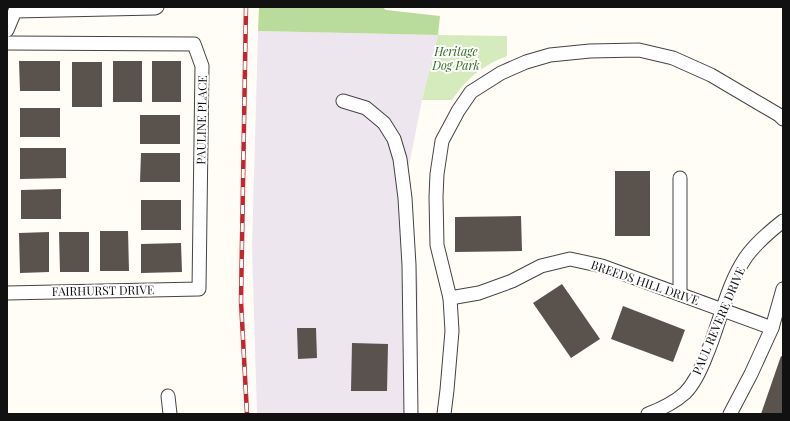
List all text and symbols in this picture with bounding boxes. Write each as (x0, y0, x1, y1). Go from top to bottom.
park label: Heritage Dog Park (431, 43, 480, 73)
street label: PAULINE PLACE (192, 75, 210, 165)
street label: BREEDS HILL DRIVE (589, 256, 702, 308)
street label: PAUL REVERE DRIVE (688, 264, 748, 377)
street label: FAIRHURST DRIVE (52, 281, 154, 299)

